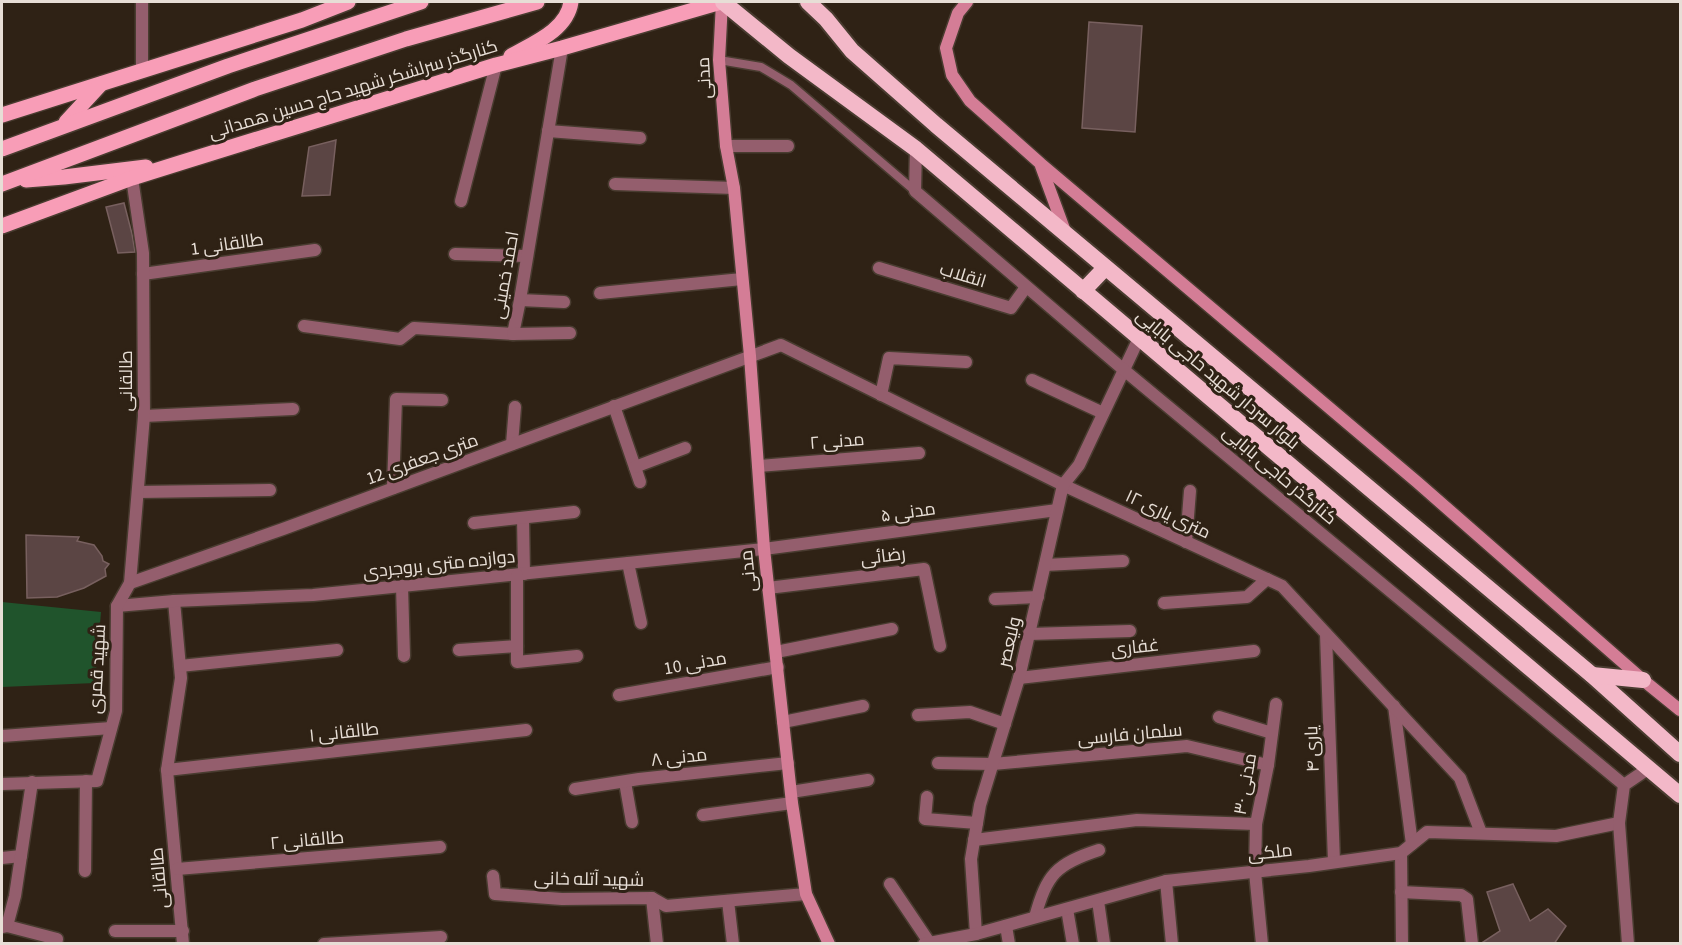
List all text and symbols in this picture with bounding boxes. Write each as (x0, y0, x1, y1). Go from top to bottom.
street label: کنارگذر سرلشکر شهید حاج حسین همدانی (205, 33, 501, 145)
street label: مدنی (691, 56, 718, 100)
street label: طالقانی 1 (189, 227, 265, 262)
street label: احمد خمینی (485, 229, 526, 321)
street label: انقلاب (937, 257, 989, 294)
street label: بلوار سردار شهید حاجی بابایی (1130, 303, 1305, 455)
street label: طالقانی (114, 350, 139, 412)
street label: کنارگذر حاجی بابایی (1217, 420, 1342, 531)
street label: مدنی ۲ (809, 427, 865, 456)
street label: 12 متری جعفری (362, 428, 482, 491)
street label: ۱۲ متری یاری (1121, 484, 1215, 545)
street label: مدنی ۵ (879, 496, 937, 529)
street label: رضائی (859, 541, 907, 572)
street label: دوازده متری بروجردی (362, 544, 516, 585)
street label: مدنی (734, 549, 763, 593)
street label: ولیعصر (991, 614, 1027, 671)
street label: شهید قمری (83, 623, 112, 715)
street label: غفاری (1110, 633, 1160, 662)
street label: مدنی 10 (662, 646, 728, 681)
street label: طالقانی ۱ (308, 716, 380, 749)
street label: سلمان فارسی (1077, 717, 1184, 752)
street label: یاری ۴ (1299, 725, 1326, 773)
street label: مدنی ۸ (650, 742, 709, 773)
street label: مدنی ۳۰ (1228, 751, 1263, 817)
street label: طالقانی ۲ (269, 825, 345, 856)
street label: ملکی (1246, 838, 1294, 867)
street label: طالقانی (144, 846, 175, 910)
street label: شهید آتله خانی (534, 866, 644, 893)

